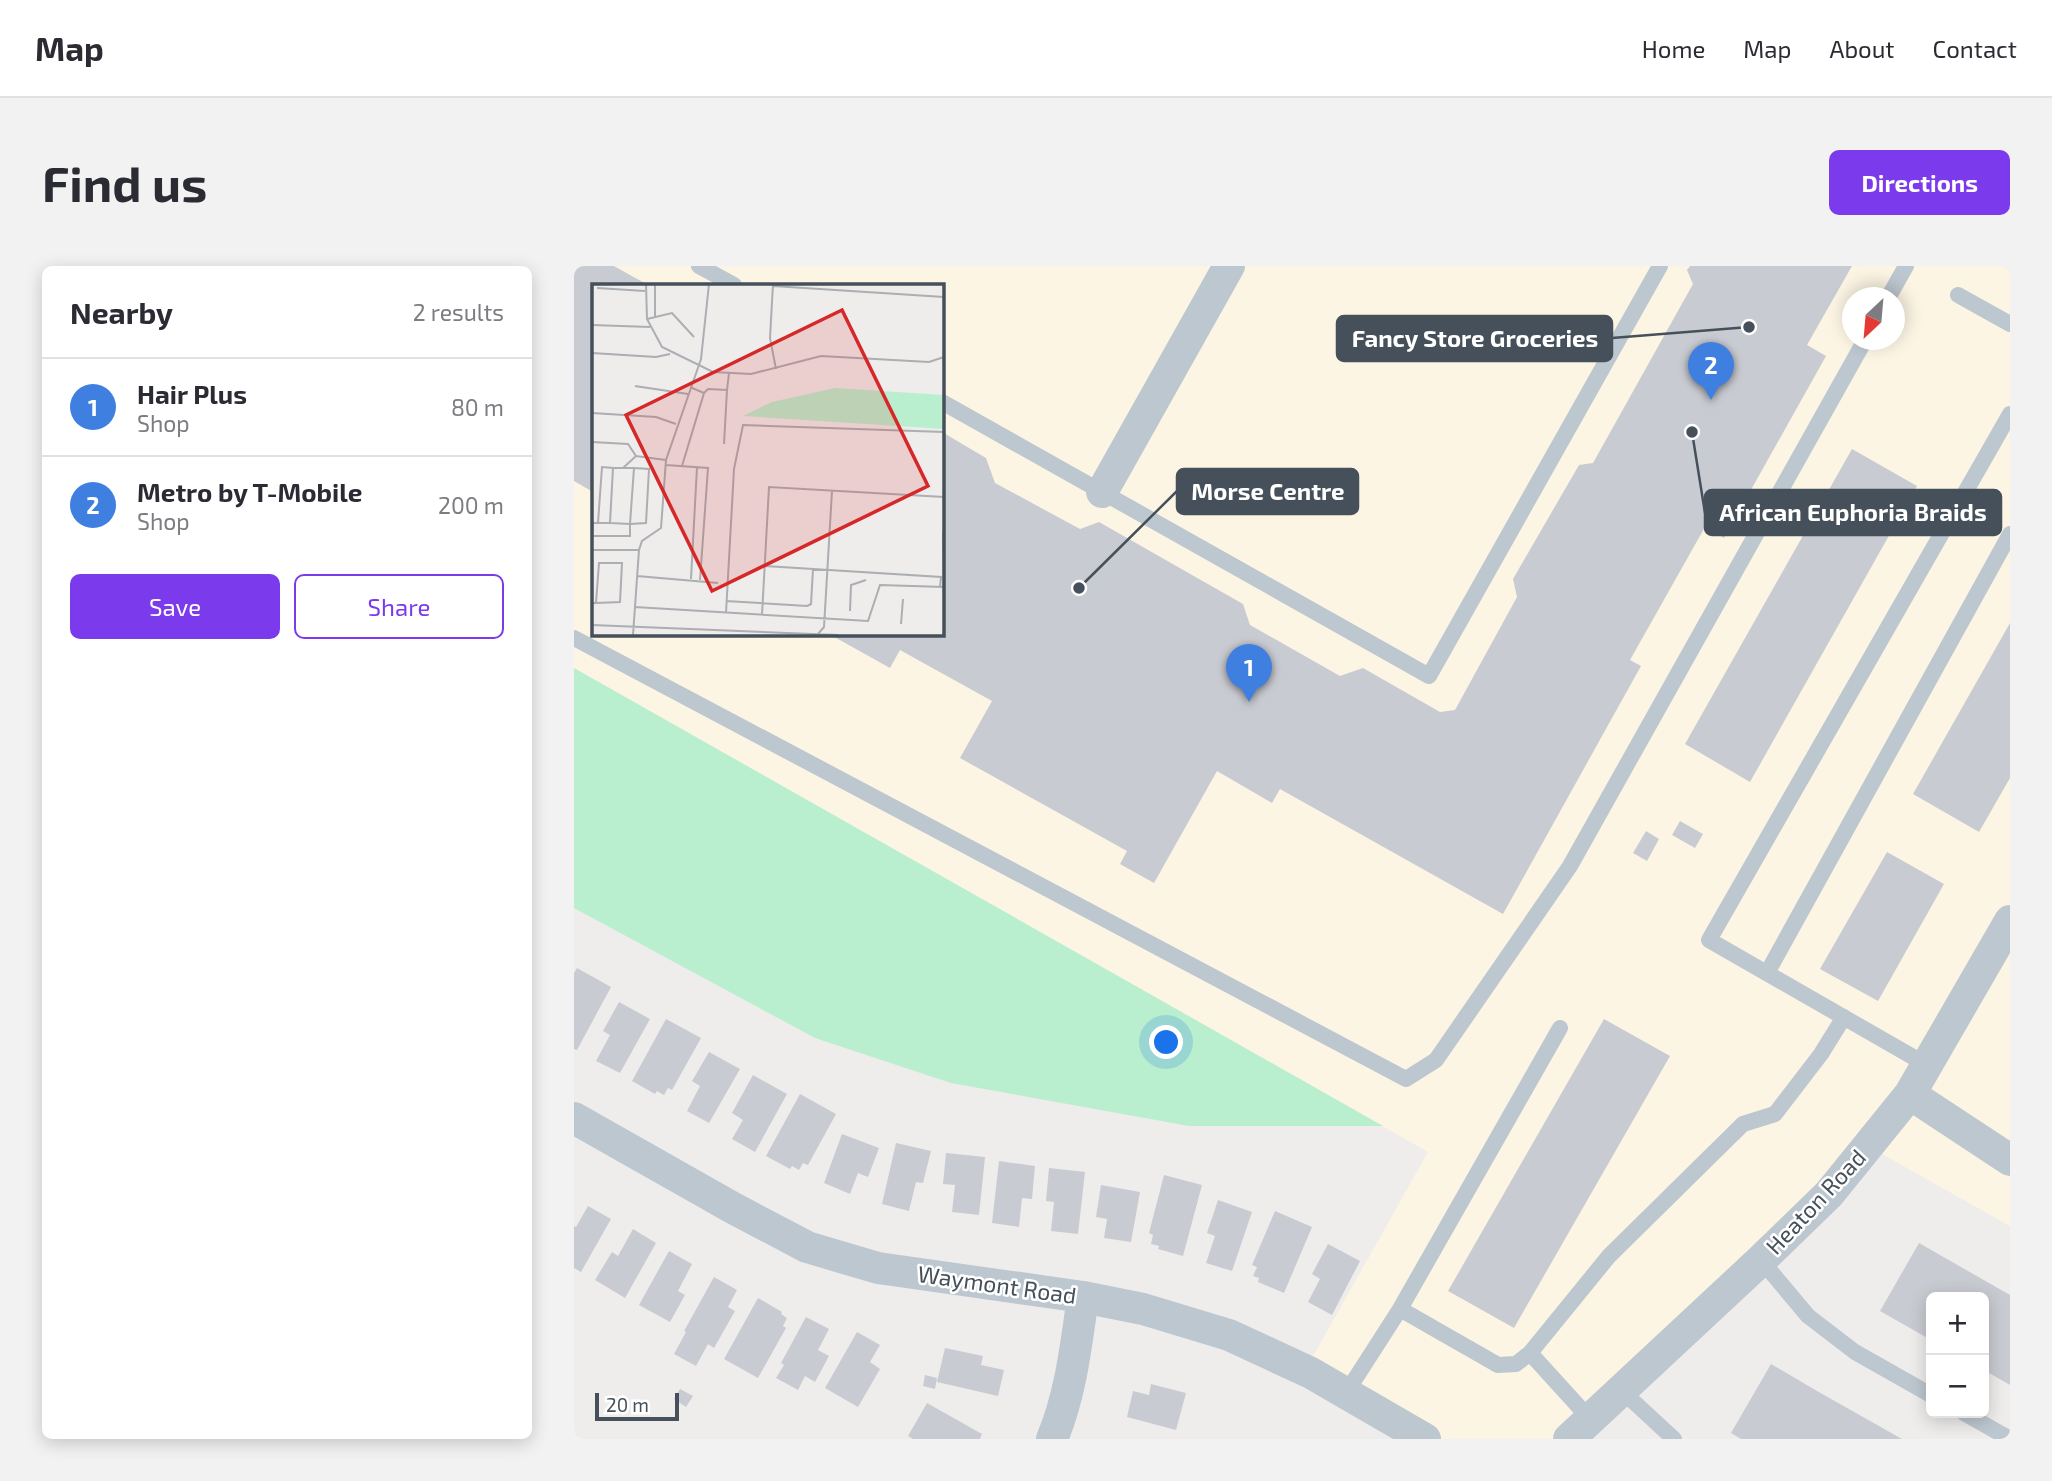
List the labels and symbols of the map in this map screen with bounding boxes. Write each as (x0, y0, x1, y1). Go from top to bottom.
inset map (592, 284, 943, 635)
north arrow (1842, 287, 1905, 350)
callout: Fancy Store Groceries (1337, 316, 1612, 361)
text: Fancy Store Groceries (1352, 323, 1598, 352)
pin: 2 (1688, 342, 1734, 400)
callout: Morse Centre (1177, 469, 1358, 514)
text: Morse Centre (1191, 476, 1345, 505)
callout: African Euphoria Braids (1705, 490, 2001, 535)
text: African Euphoria Braids (1719, 497, 1987, 526)
pin: 1 (1226, 644, 1272, 702)
your location (1149, 1025, 1183, 1059)
street label: Heaton Road (1759, 1143, 1871, 1260)
street label: Waymont Road (916, 1259, 1078, 1309)
scale bar (595, 1390, 679, 1422)

